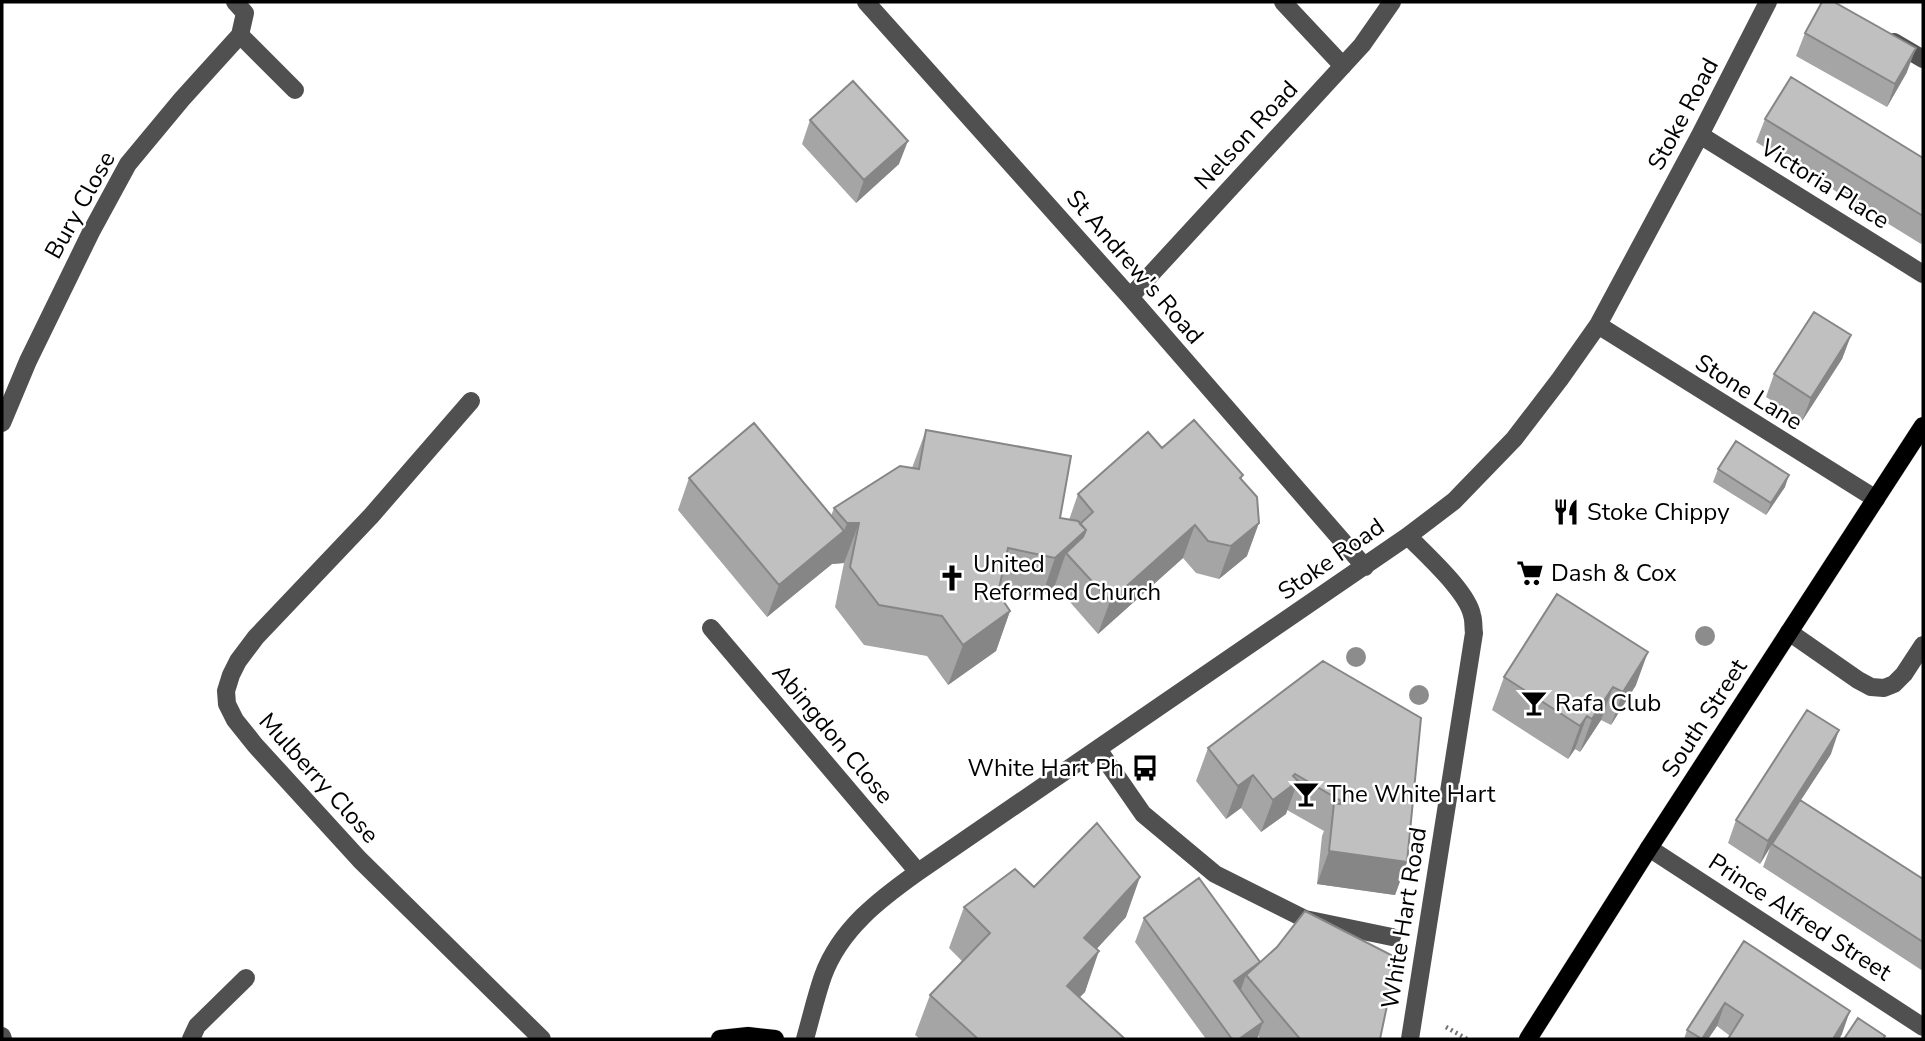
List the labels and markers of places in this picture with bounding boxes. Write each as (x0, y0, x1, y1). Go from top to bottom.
place label: Stoke Chippy (1587, 496, 1730, 528)
restaurant icon: Stoke Chippy (1551, 497, 1581, 527)
place label: United Reformed Church (973, 548, 1161, 608)
place label: Dash & Cox (1551, 557, 1677, 589)
supermarket icon: Dash & Cox (1515, 558, 1545, 588)
church icon: United Reformed Church (937, 563, 967, 593)
place label: Rafa Club (1555, 687, 1661, 719)
bar icon: Rafa Club (1519, 688, 1549, 718)
place label: White Hart Ph (968, 752, 1124, 784)
bus stop icon: White Hart Ph (1130, 753, 1160, 783)
place label: The White Hart (1327, 778, 1496, 810)
bar icon: The White Hart (1291, 779, 1321, 809)

